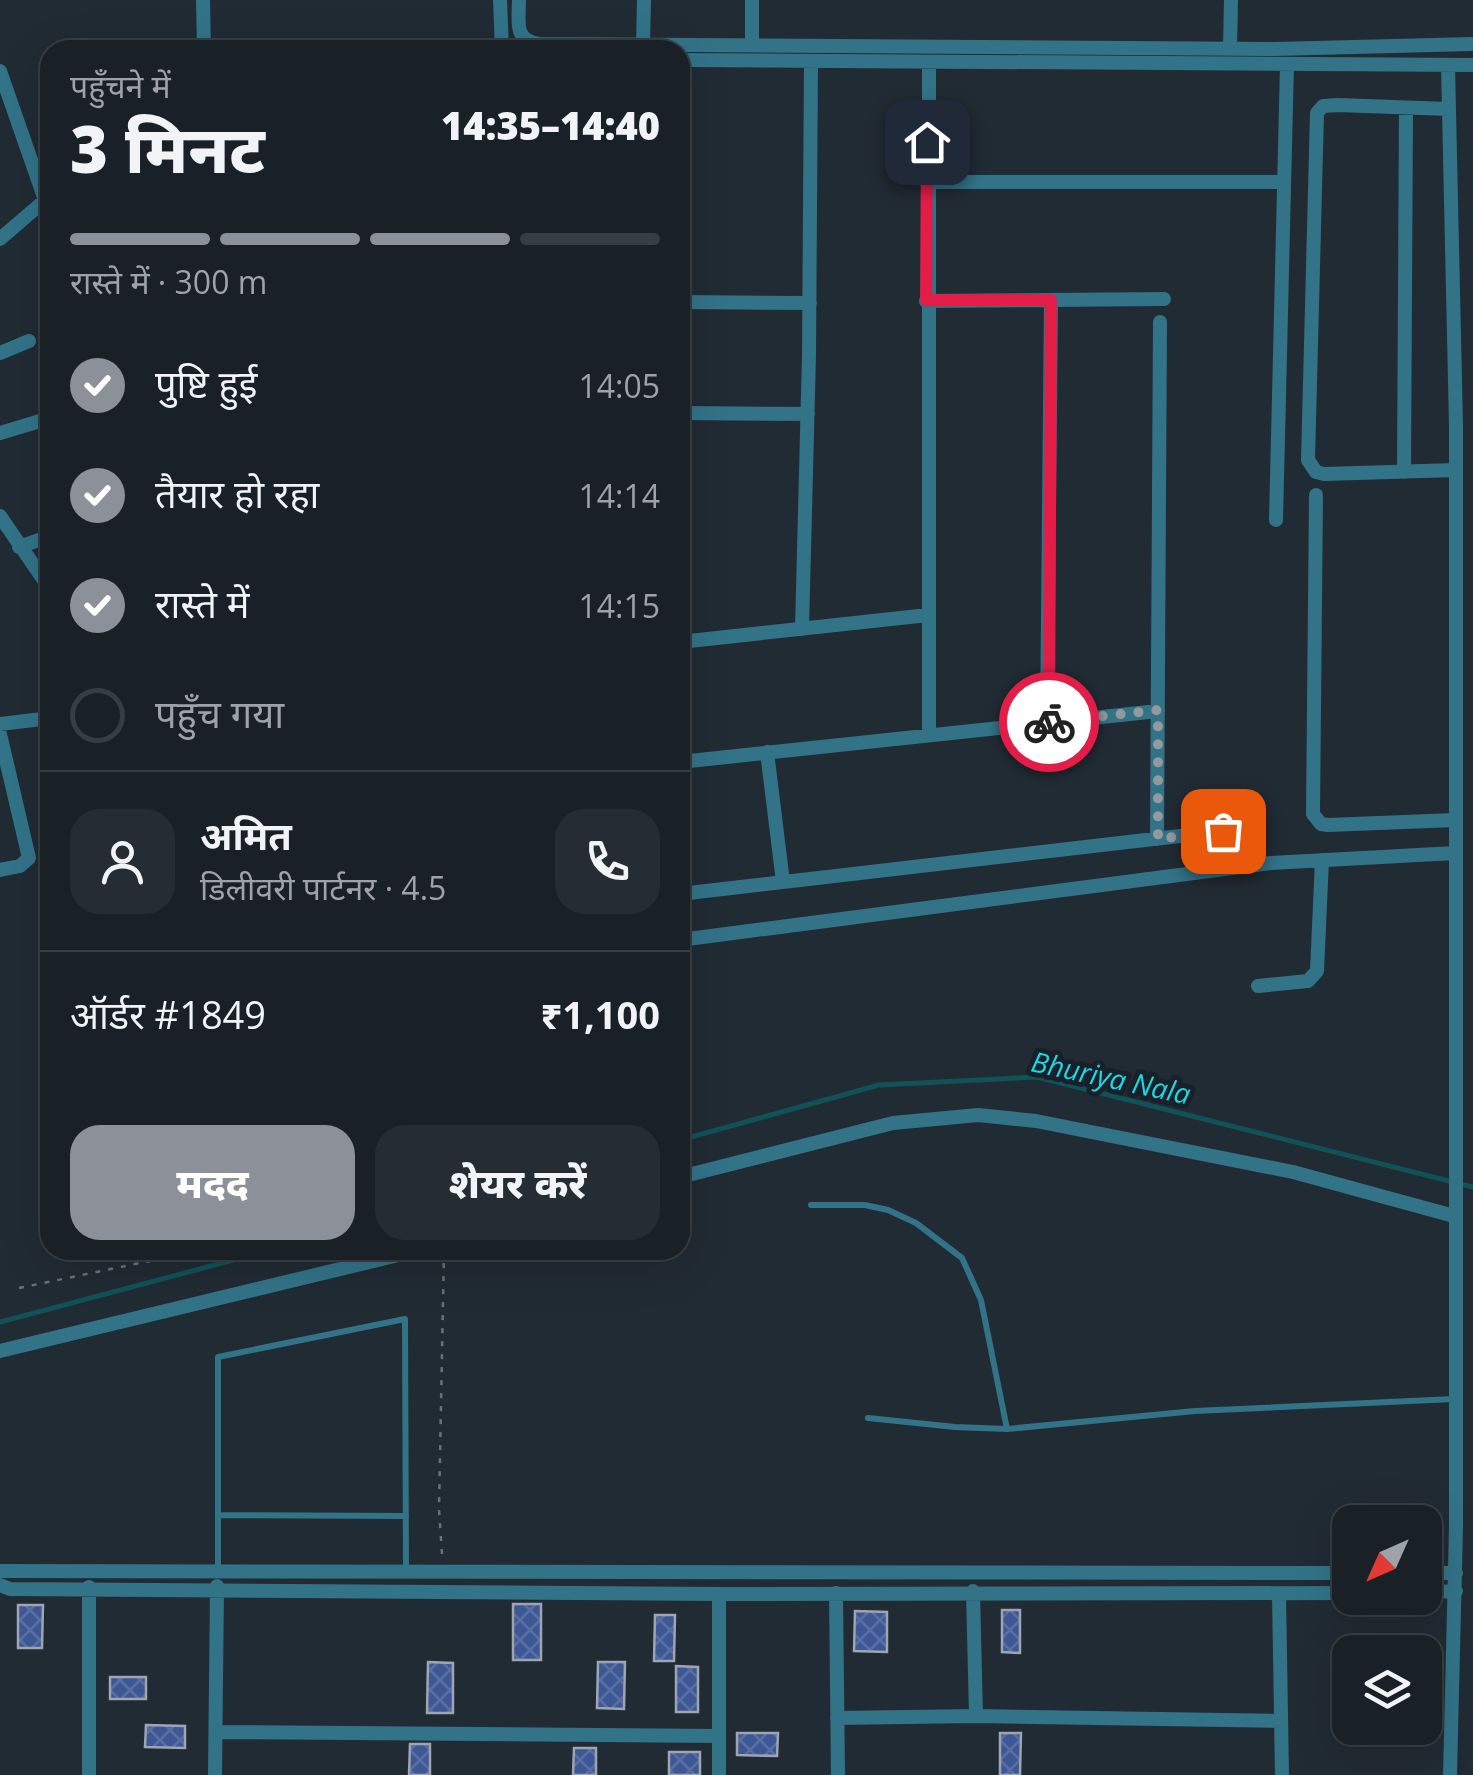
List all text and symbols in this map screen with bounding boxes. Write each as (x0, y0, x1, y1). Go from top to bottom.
text: पहुँचने में (70, 64, 171, 107)
text: 14:35–14:40 (441, 99, 660, 151)
pin (885, 100, 970, 185)
text: 3 मिनट (70, 104, 265, 192)
icon: home (900, 115, 955, 170)
text: रास्ते में · 300 m (70, 260, 267, 303)
text: पुष्टि हुई (155, 357, 257, 409)
icon: check (70, 358, 125, 413)
text: 14:05 (578, 364, 660, 407)
text: तैयार हो रहा (155, 467, 319, 519)
icon: check (70, 468, 125, 523)
text: 14:14 (578, 474, 660, 517)
text: रास्ते में (155, 577, 249, 629)
icon: check (70, 578, 125, 633)
text: 14:15 (578, 584, 660, 627)
courier (999, 672, 1099, 772)
text: पहुँच गया (155, 687, 284, 739)
icon: bike (1022, 695, 1077, 750)
pin (1181, 789, 1266, 874)
icon: bag (1196, 804, 1251, 859)
button: person (70, 809, 175, 914)
text: अमित (200, 809, 292, 861)
button: phone (555, 809, 660, 914)
text: डिलीवरी पार्टनर · 4.5 (200, 866, 446, 909)
text: ऑर्डर #1849 (70, 988, 266, 1040)
text: ₹1,100 (541, 988, 660, 1040)
water label: Bhuriya Nala (1028, 1042, 1194, 1112)
button: मदद (70, 1125, 355, 1240)
button: शेयर करें (375, 1125, 660, 1240)
north arrow (1332, 1505, 1442, 1615)
map controls (1332, 1505, 1442, 1745)
button: layers (1332, 1635, 1442, 1745)

